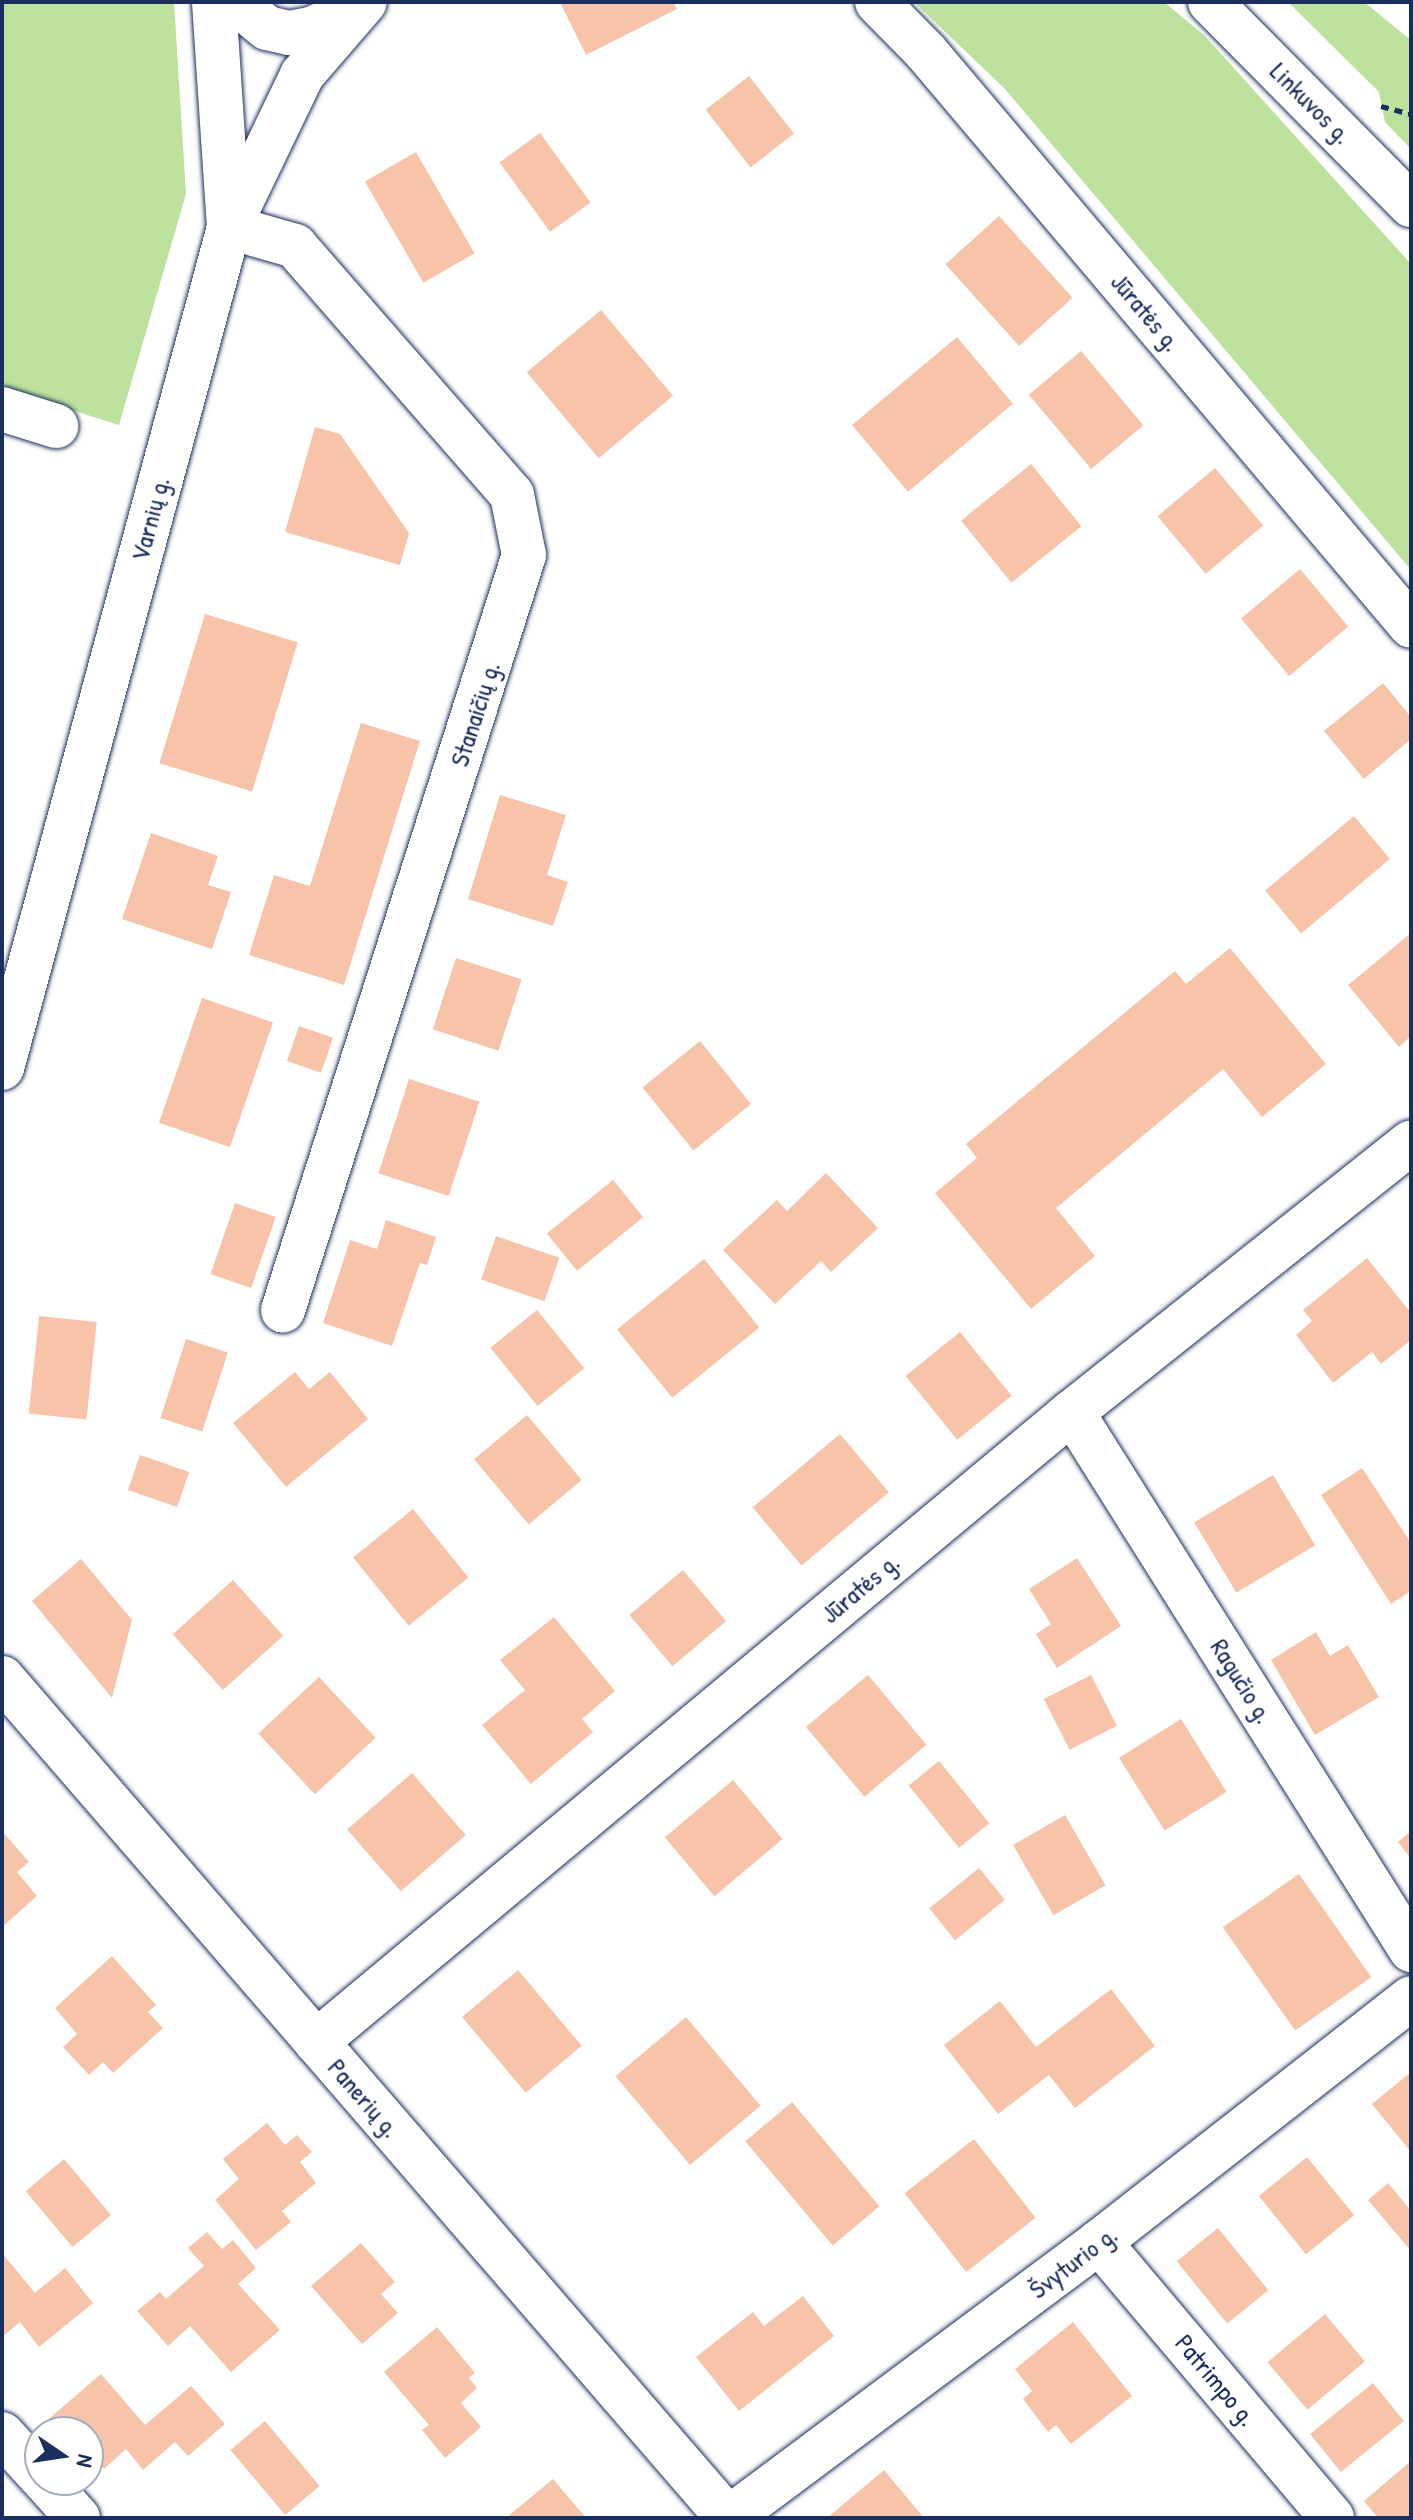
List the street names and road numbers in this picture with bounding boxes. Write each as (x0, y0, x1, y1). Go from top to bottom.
street label: Linkuvos g. (1264, 56, 1358, 150)
street label: Jūratės g. (1104, 266, 1188, 358)
street label: Varnių g. (124, 473, 176, 565)
street label: Stanaičių g. (443, 658, 507, 770)
street label: Jūratės g. (814, 1546, 906, 1630)
street label: Ragučio g. (1204, 1633, 1280, 1729)
street label: Panerių g. (321, 2052, 407, 2144)
street label: Švyturio g. (1023, 2219, 1123, 2305)
street label: Patrimpo g. (1169, 2328, 1263, 2432)

